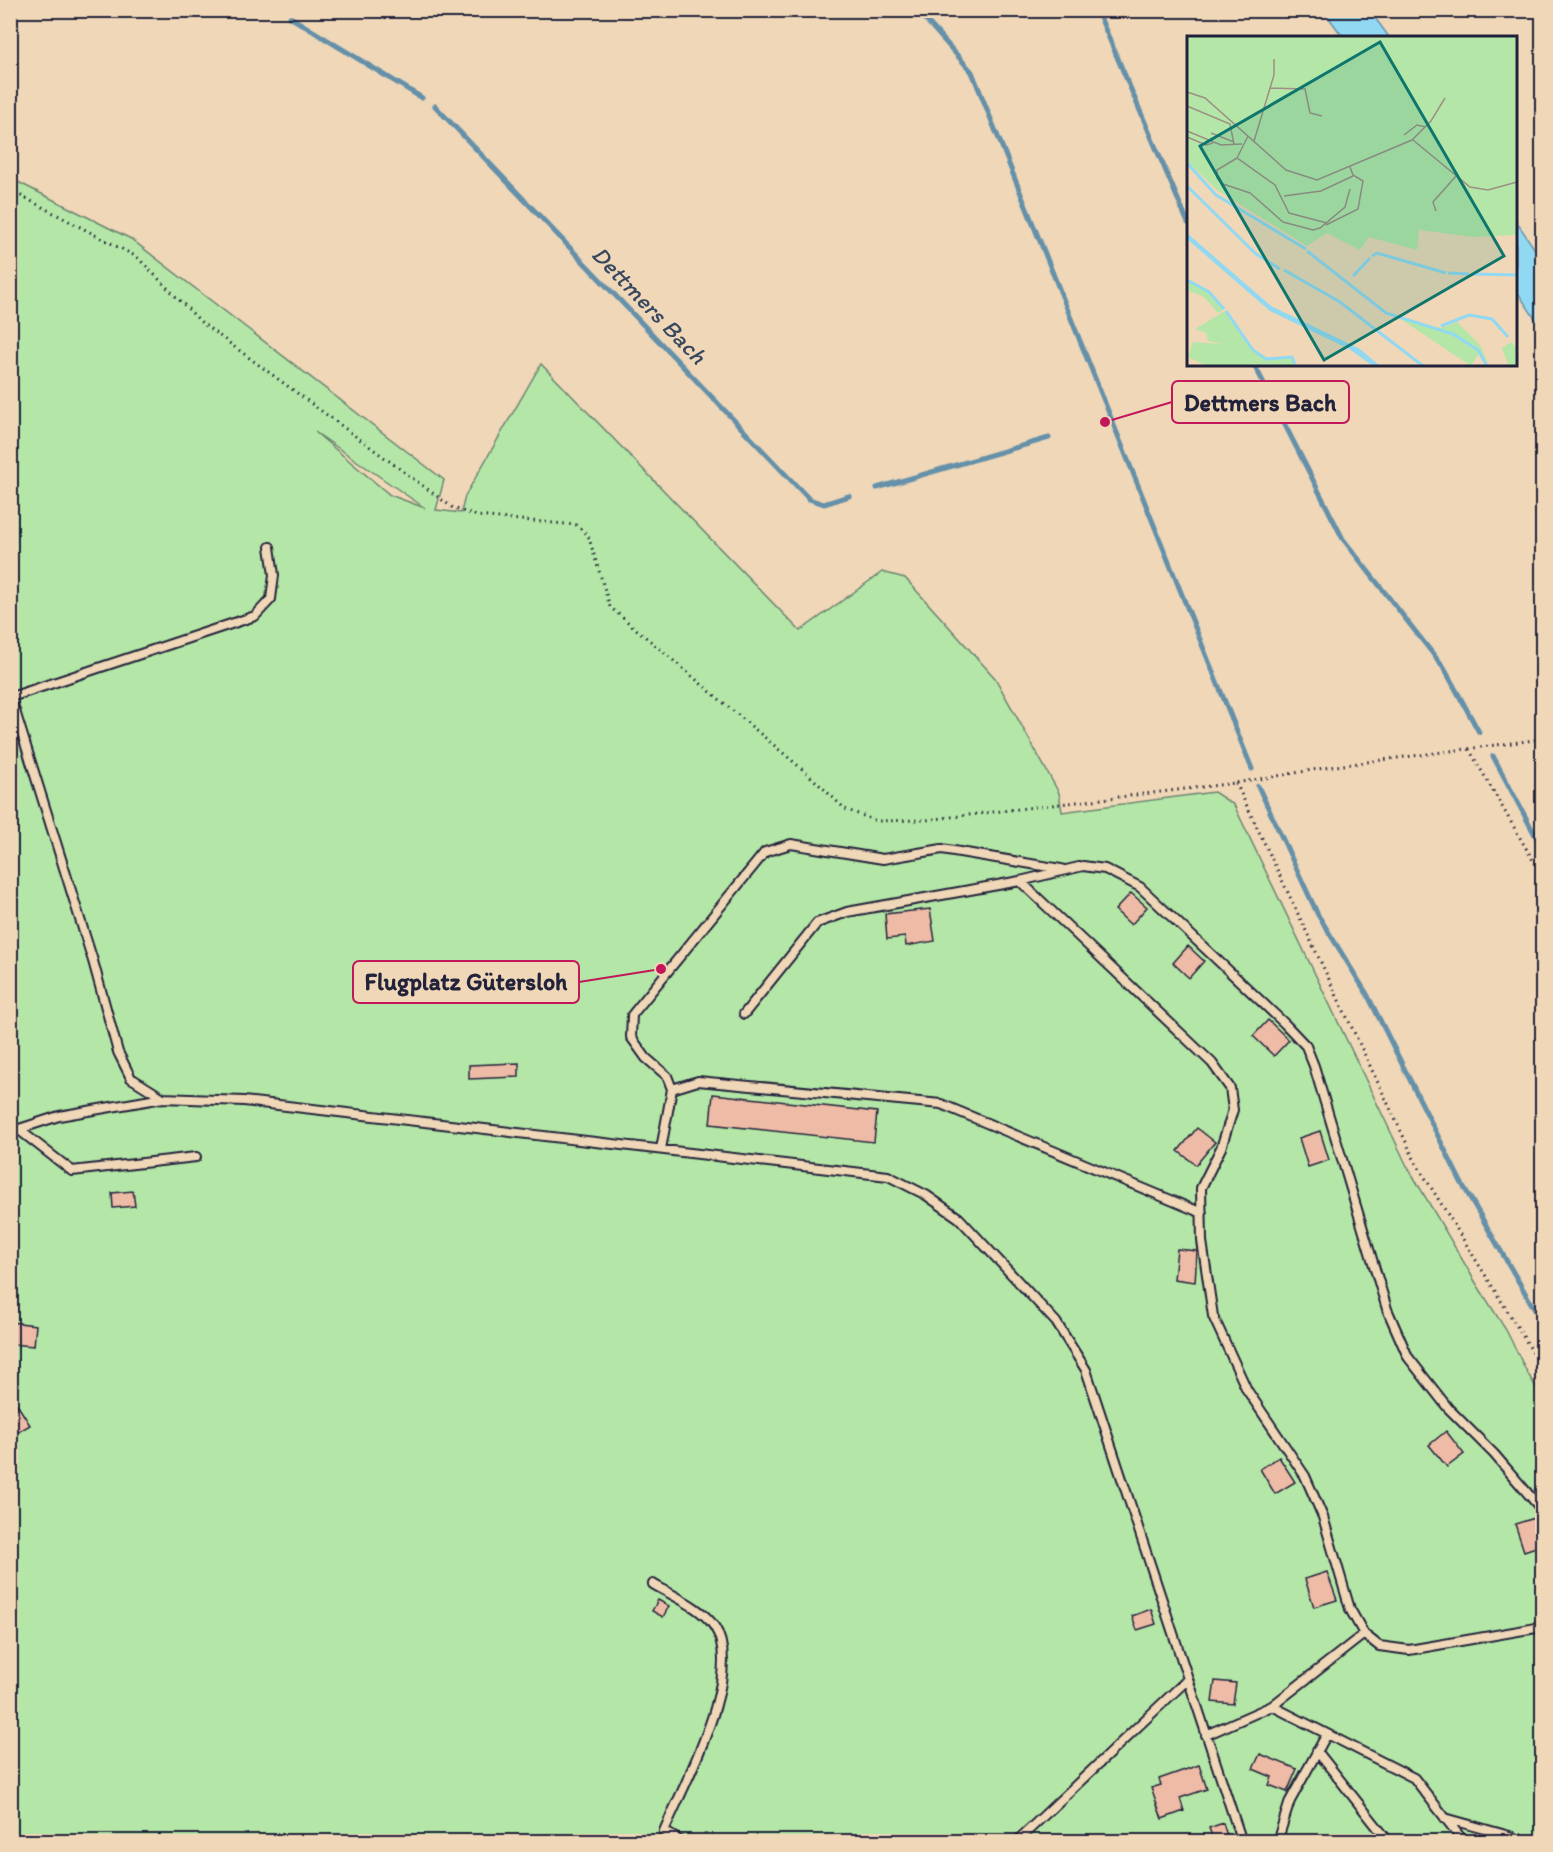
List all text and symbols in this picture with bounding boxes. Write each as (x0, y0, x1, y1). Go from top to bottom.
inset map (1187, 36, 1517, 366)
water label: Dettmers Bach (586, 240, 713, 370)
callout: Dettmers Bach (1172, 381, 1349, 423)
text: Dettmers Bach (1184, 388, 1337, 417)
callout: Flugplatz Gütersloh (353, 961, 579, 1003)
text: Flugplatz Gütersloh (365, 967, 568, 997)

